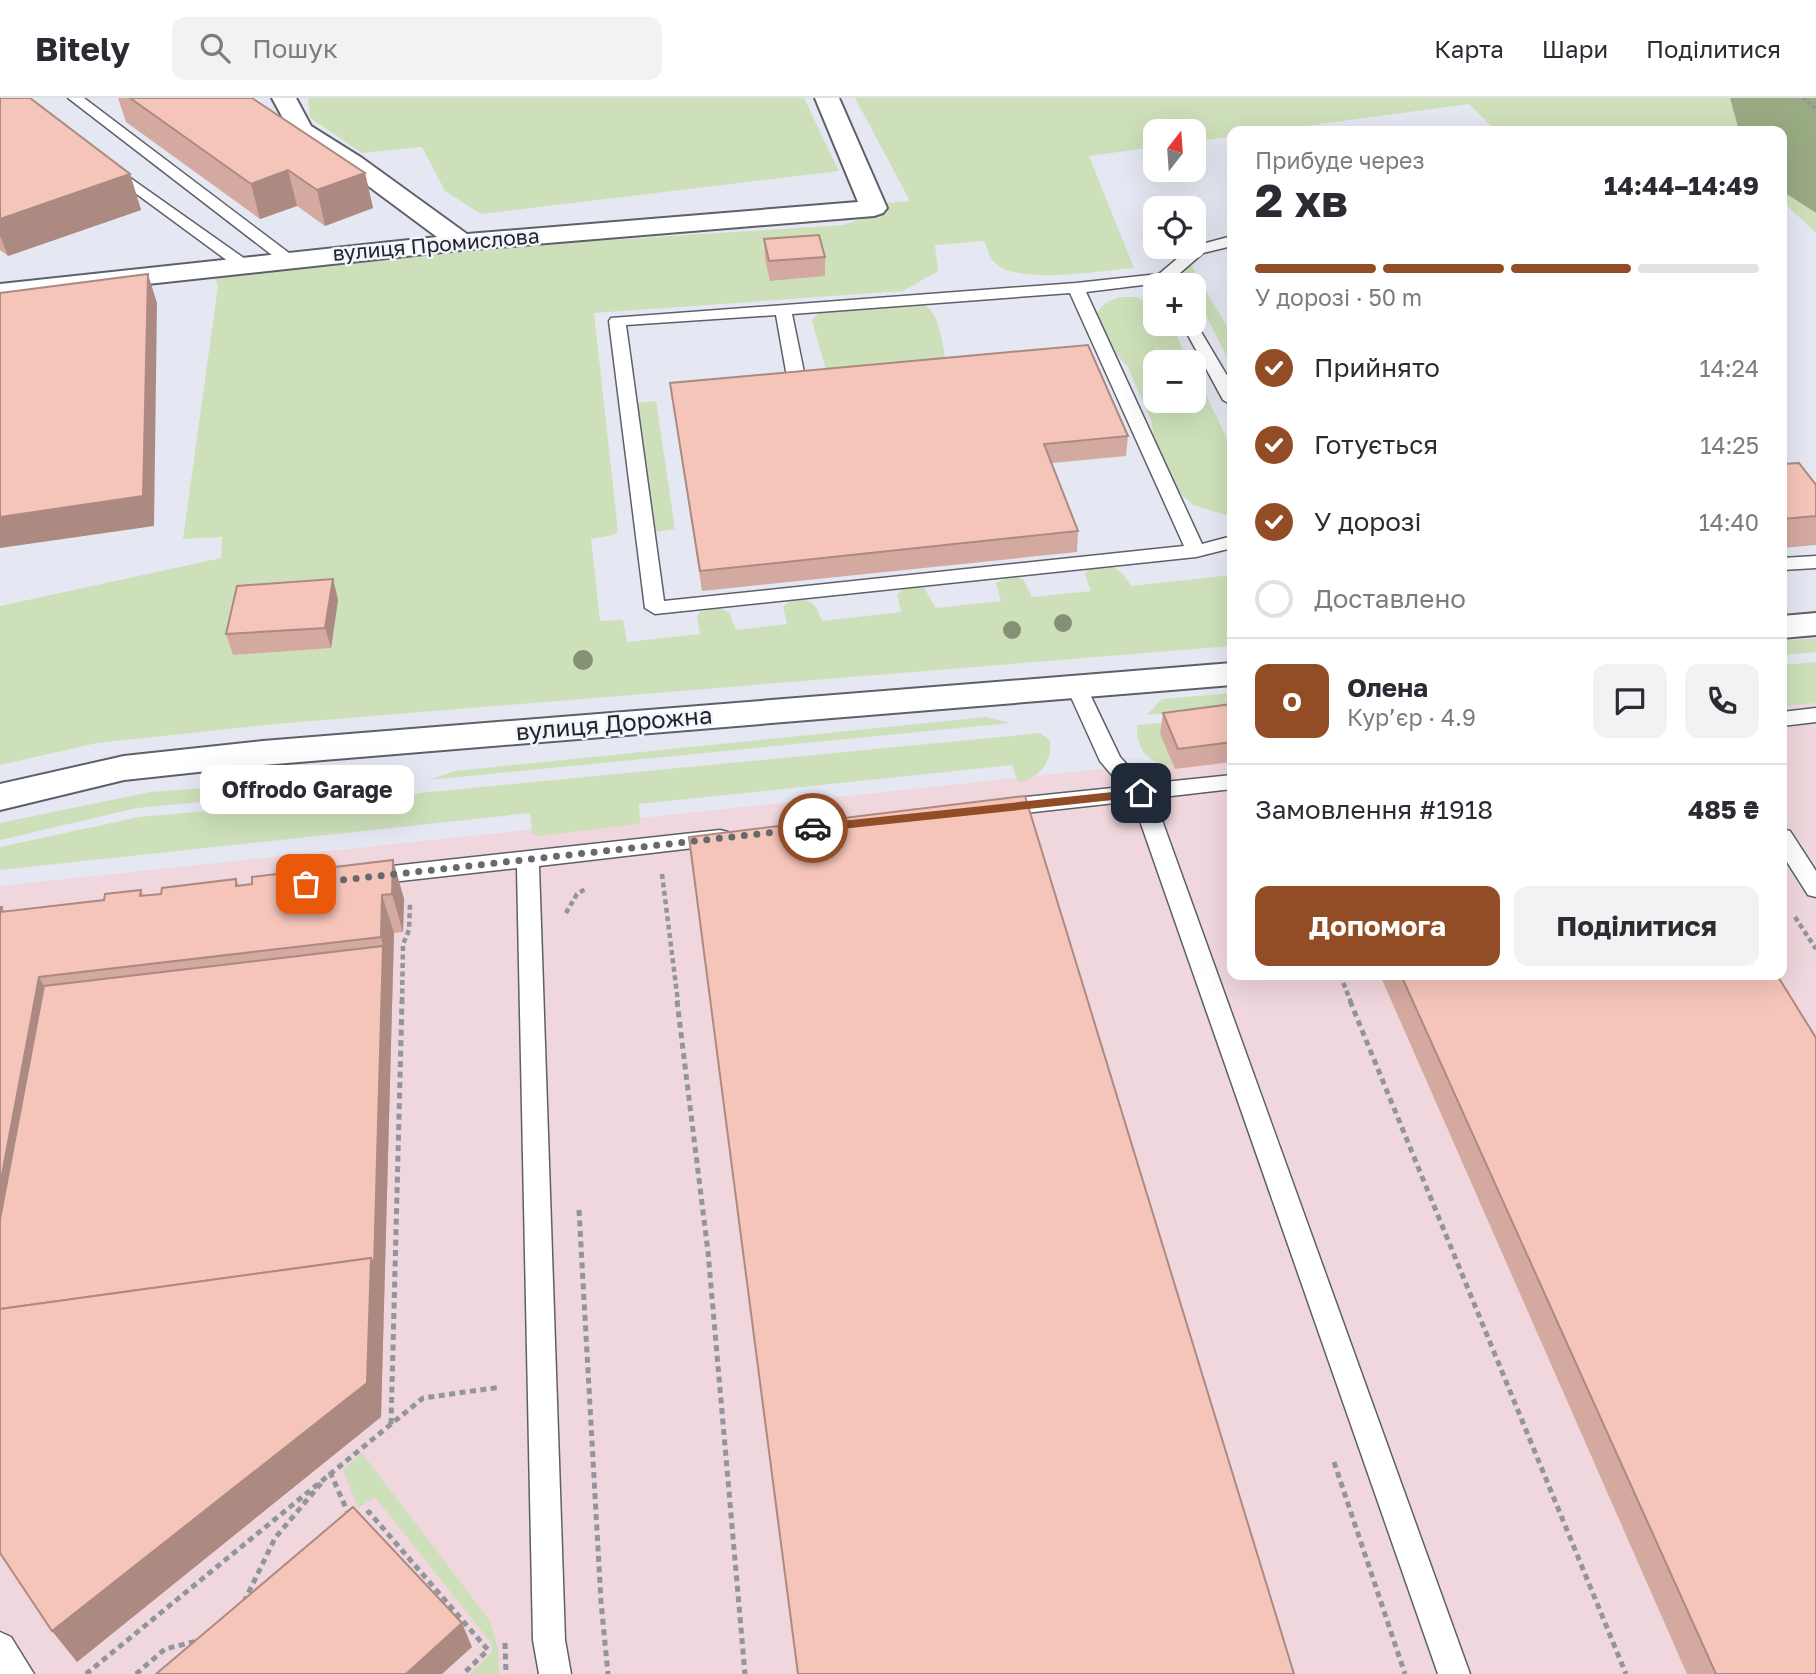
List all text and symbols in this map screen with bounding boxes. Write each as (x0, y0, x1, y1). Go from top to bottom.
search box (172, 17, 662, 80)
text: Bitely (35, 29, 130, 68)
icon: search (196, 29, 234, 67)
text: Пошук (252, 33, 338, 64)
text: Карта (1434, 34, 1504, 63)
text: Шари (1542, 34, 1608, 63)
text: Поділитися (1646, 34, 1781, 63)
north arrow (1143, 119, 1206, 182)
map controls (1143, 119, 1206, 413)
text: Прибуде через (1255, 146, 1425, 174)
text: 14:44–14:49 (1604, 170, 1759, 201)
text: 2 хв (1255, 172, 1348, 227)
button: locate (1143, 196, 1206, 259)
street label: вулиця Промислова (331, 222, 540, 266)
button: + (1143, 273, 1206, 336)
text: У дорозі · 50 m (1255, 283, 1422, 311)
icon: check (1255, 349, 1293, 387)
button: − (1143, 350, 1206, 413)
text: Прийнято (1314, 352, 1440, 383)
text: 14:24 (1700, 354, 1759, 382)
icon: check (1255, 426, 1293, 464)
text: Готується (1314, 429, 1438, 460)
text: 14:25 (1700, 431, 1759, 459)
icon: check (1255, 503, 1293, 541)
text: У дорозі (1314, 506, 1421, 537)
text: 14:40 (1699, 508, 1759, 536)
text: Доставлено (1314, 583, 1466, 614)
button: chat (1593, 664, 1667, 738)
button: phone (1685, 664, 1759, 738)
text: Олена (1347, 672, 1428, 703)
text: О (1282, 686, 1302, 717)
street label: вулиця Дорожна (514, 699, 713, 746)
text: Кур’єр · 4.9 (1347, 703, 1476, 731)
pin (1111, 763, 1171, 823)
callout: Offrodo Garage (199, 765, 413, 814)
icon: home (1122, 774, 1160, 812)
text: Offrodo Garage (221, 775, 393, 803)
courier (778, 793, 848, 863)
text: Замовлення #1918 (1255, 794, 1493, 825)
text: 485 ₴ (1688, 794, 1759, 825)
icon: car (794, 809, 832, 847)
pin (276, 854, 336, 914)
icon: bag (287, 865, 325, 903)
button: Допомога (1255, 886, 1500, 966)
button: Поділитися (1514, 886, 1759, 966)

